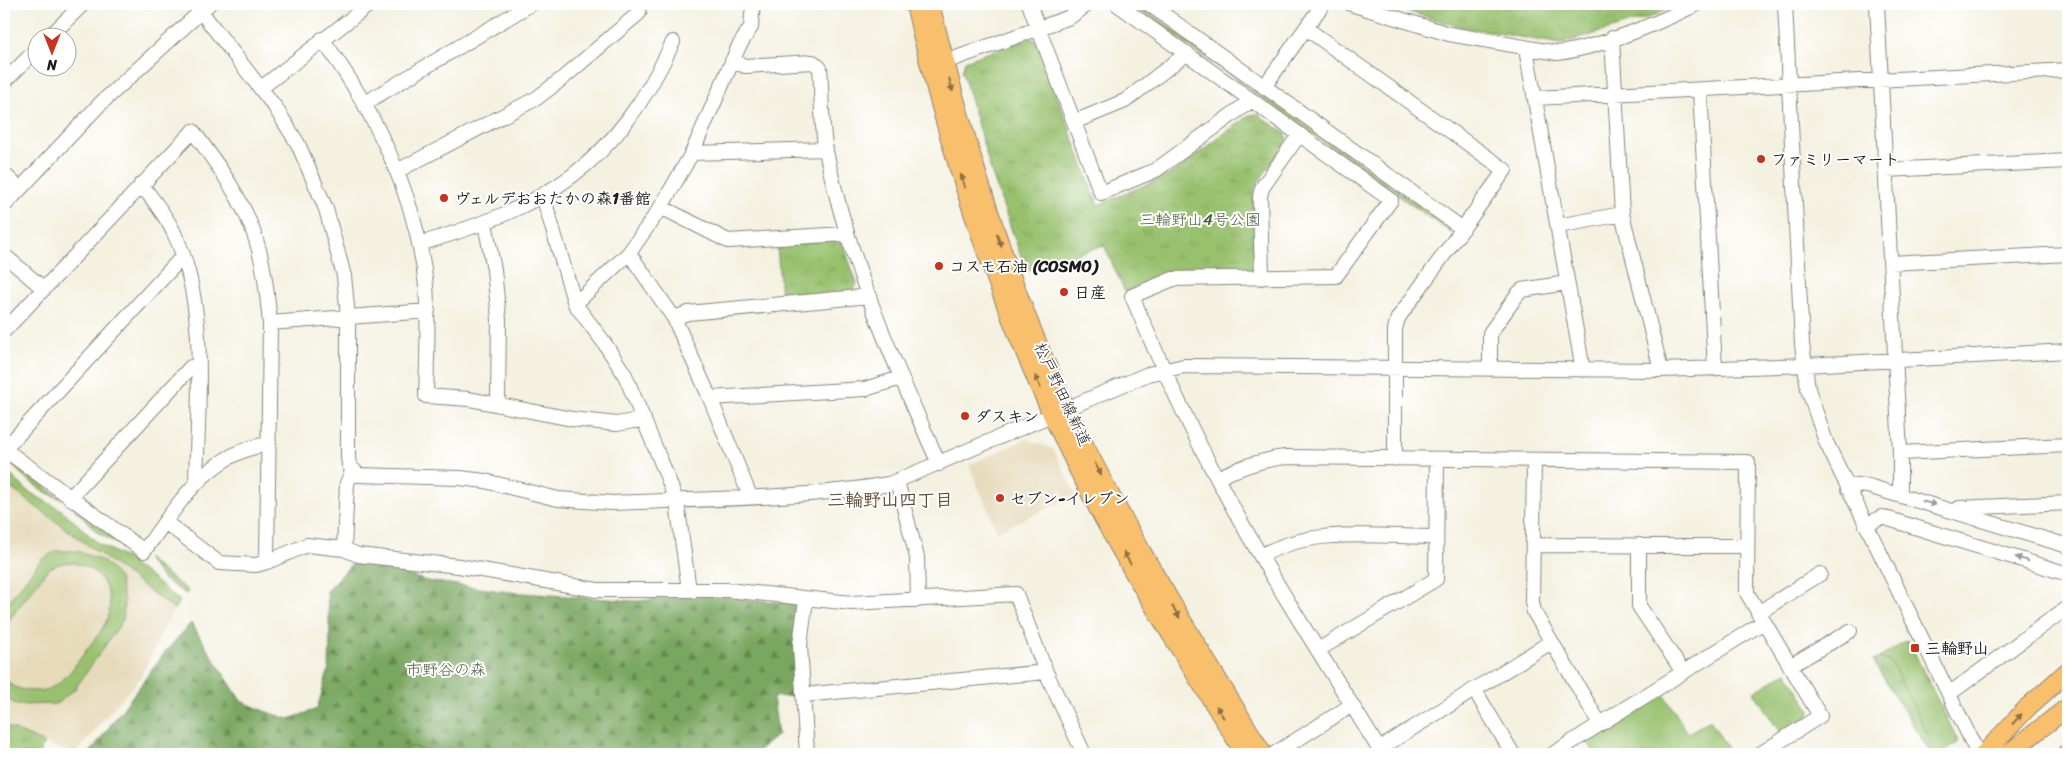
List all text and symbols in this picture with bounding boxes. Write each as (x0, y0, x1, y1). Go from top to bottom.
north arrow (28, 28, 78, 78)
text: N (47, 52, 58, 77)
one-way arrow (947, 77, 955, 93)
place label: ファミリーマート (1771, 145, 1900, 174)
marker: ファミリーマート (1755, 153, 1767, 165)
one-way arrow (958, 173, 966, 188)
place label: ヴェルデおおたかの森1番館 (454, 184, 651, 213)
marker: ヴェルデおおたかの森1番館 (438, 192, 450, 204)
park label: 三輪野山4号公園 (1139, 205, 1261, 234)
one-way arrow (995, 233, 1003, 248)
place label: コスモ石油 (COSMO) (949, 252, 1099, 281)
marker: コスモ石油 (COSMO) (933, 260, 945, 272)
place label: 日産 (1074, 278, 1106, 307)
marker: 日産 (1058, 286, 1070, 298)
street label: 松戸野田線新道 (1026, 337, 1099, 451)
one-way arrow (1033, 375, 1041, 389)
place label: ダスキン (975, 402, 1039, 431)
marker: ダスキン (959, 410, 971, 422)
one-way arrow (1094, 462, 1102, 476)
district label: 三輪野山四丁目 (827, 484, 953, 516)
place label: セブン-イレブン (1010, 484, 1129, 513)
marker: セブン-イレブン (994, 492, 1006, 504)
one-way arrow (1921, 500, 1936, 508)
one-way arrow (1122, 552, 1131, 565)
one-way arrow (2014, 555, 2029, 563)
one-way arrow (1171, 605, 1180, 619)
place label: 三輪野山 (1925, 634, 1989, 663)
marker: 三輪野山 (1909, 642, 1921, 654)
park label: 市野谷の森 (406, 655, 486, 684)
one-way arrow (1215, 706, 1224, 719)
one-way arrow (2011, 713, 2023, 725)

